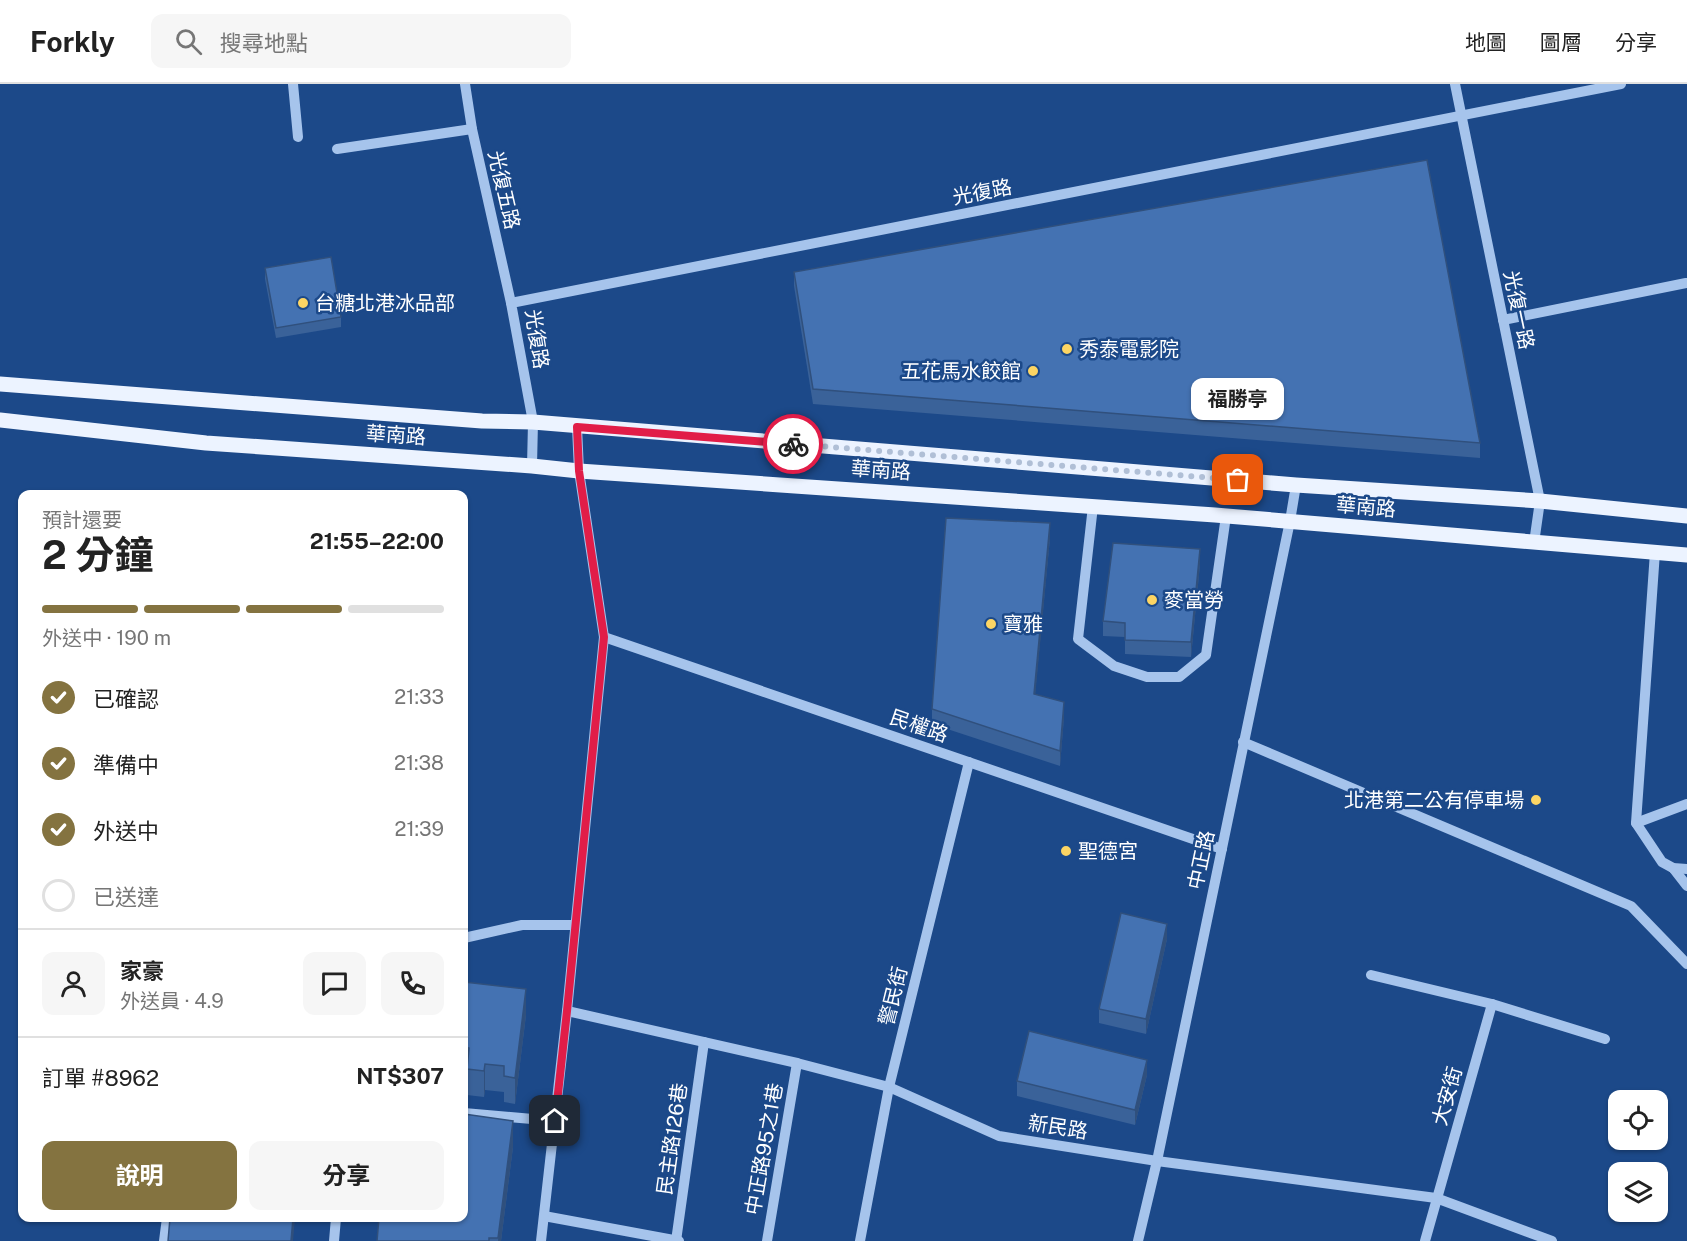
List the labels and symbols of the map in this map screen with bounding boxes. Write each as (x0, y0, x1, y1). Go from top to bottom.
street label: 光復五路 (483, 148, 525, 232)
street label: 光復路 (950, 174, 1014, 210)
street label: 光復一路 (1499, 268, 1539, 352)
place label: 台糖北港冰品部 (315, 291, 455, 315)
marker: 台糖北港冰品部 (296, 296, 310, 310)
street label: 光復路 (520, 307, 554, 371)
place label: 秀泰電影院 (1079, 337, 1179, 361)
marker: 秀泰電影院 (1060, 342, 1074, 356)
place label: 五花馬水餃館 (901, 359, 1021, 383)
marker: 五花馬水餃館 (1026, 364, 1040, 378)
callout: 福勝亭 (1192, 378, 1284, 420)
courier (763, 414, 823, 474)
street label: 華南路 (365, 421, 427, 449)
pin (1212, 454, 1263, 505)
street label: 華南路 (850, 456, 912, 484)
street label: 華南路 (1335, 492, 1397, 522)
place label: 麥當勞 (1164, 588, 1224, 612)
marker: 麥當勞 (1145, 593, 1159, 607)
place label: 寶雅 (1003, 612, 1043, 636)
marker: 寶雅 (984, 617, 998, 631)
street label: 民權路 (887, 705, 951, 747)
place label: 北港第二公有停車場 (1344, 788, 1524, 812)
marker: 北港第二公有停車場 (1529, 793, 1543, 807)
street label: 中正路 (1183, 828, 1219, 892)
place label: 聖德宮 (1078, 839, 1138, 863)
marker: 聖德宮 (1059, 844, 1073, 858)
street label: 警民街 (874, 964, 912, 1028)
street label: 大安街 (1427, 1064, 1467, 1128)
street label: 中正路95之1巷 (741, 1081, 787, 1217)
street label: 民主路126巷 (652, 1082, 692, 1196)
pin (529, 1095, 580, 1146)
street label: 新民路 (1026, 1110, 1090, 1144)

